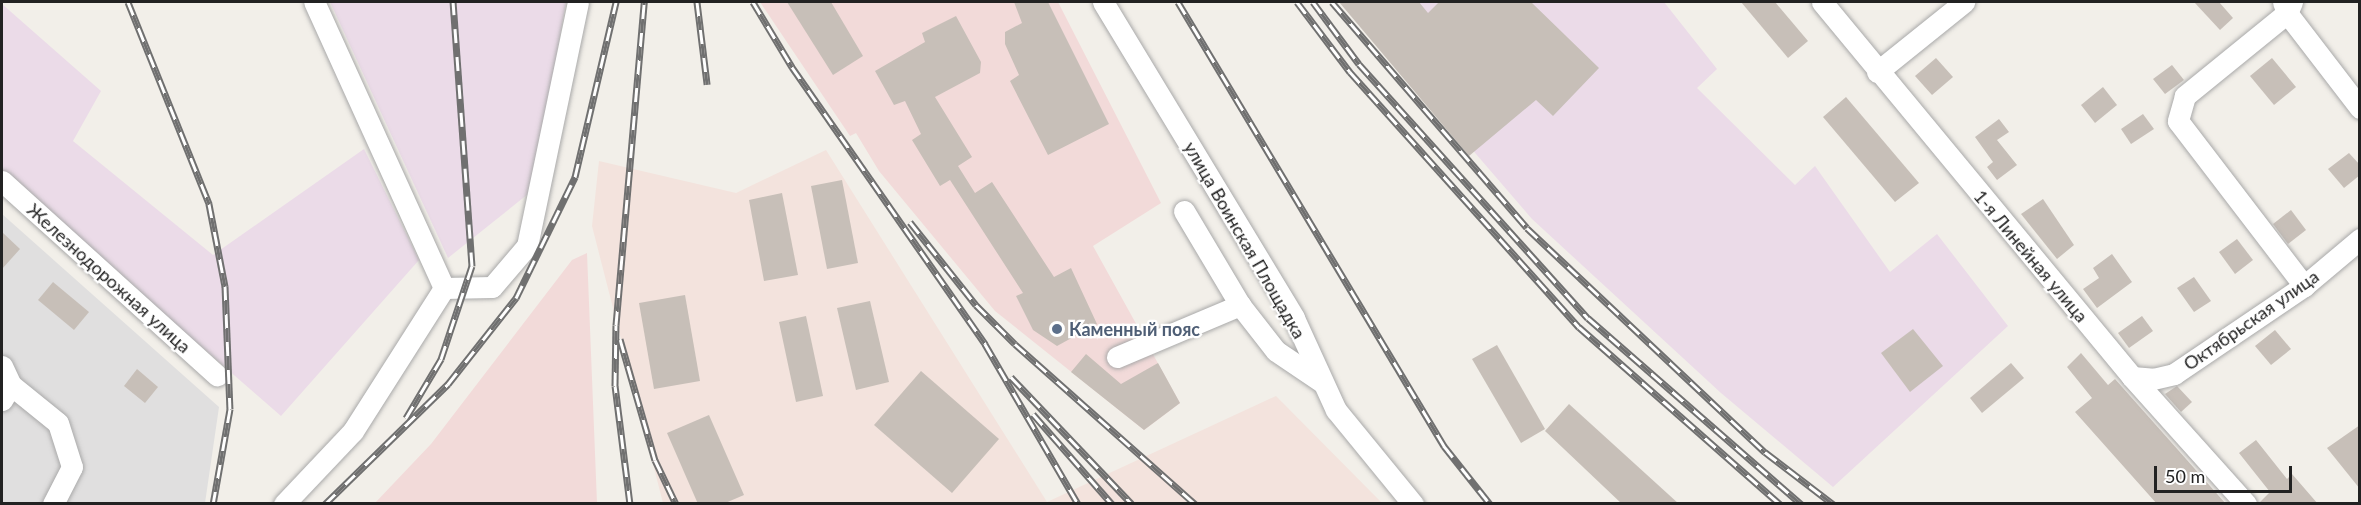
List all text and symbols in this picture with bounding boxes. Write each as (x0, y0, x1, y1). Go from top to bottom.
street label: улица Воинская Площадка (1180, 138, 1310, 342)
street label: 1-я Линейная улица (1969, 186, 2093, 326)
street label: Железнодорожная улица (23, 199, 195, 357)
street label: Октябрьская улица (2179, 265, 2323, 375)
place label: Каменный пояс (1069, 318, 1200, 340)
marker: Каменный пояс (1050, 322, 1064, 336)
scale bar (2157, 454, 2295, 492)
text: 50 m (2165, 465, 2205, 487)

